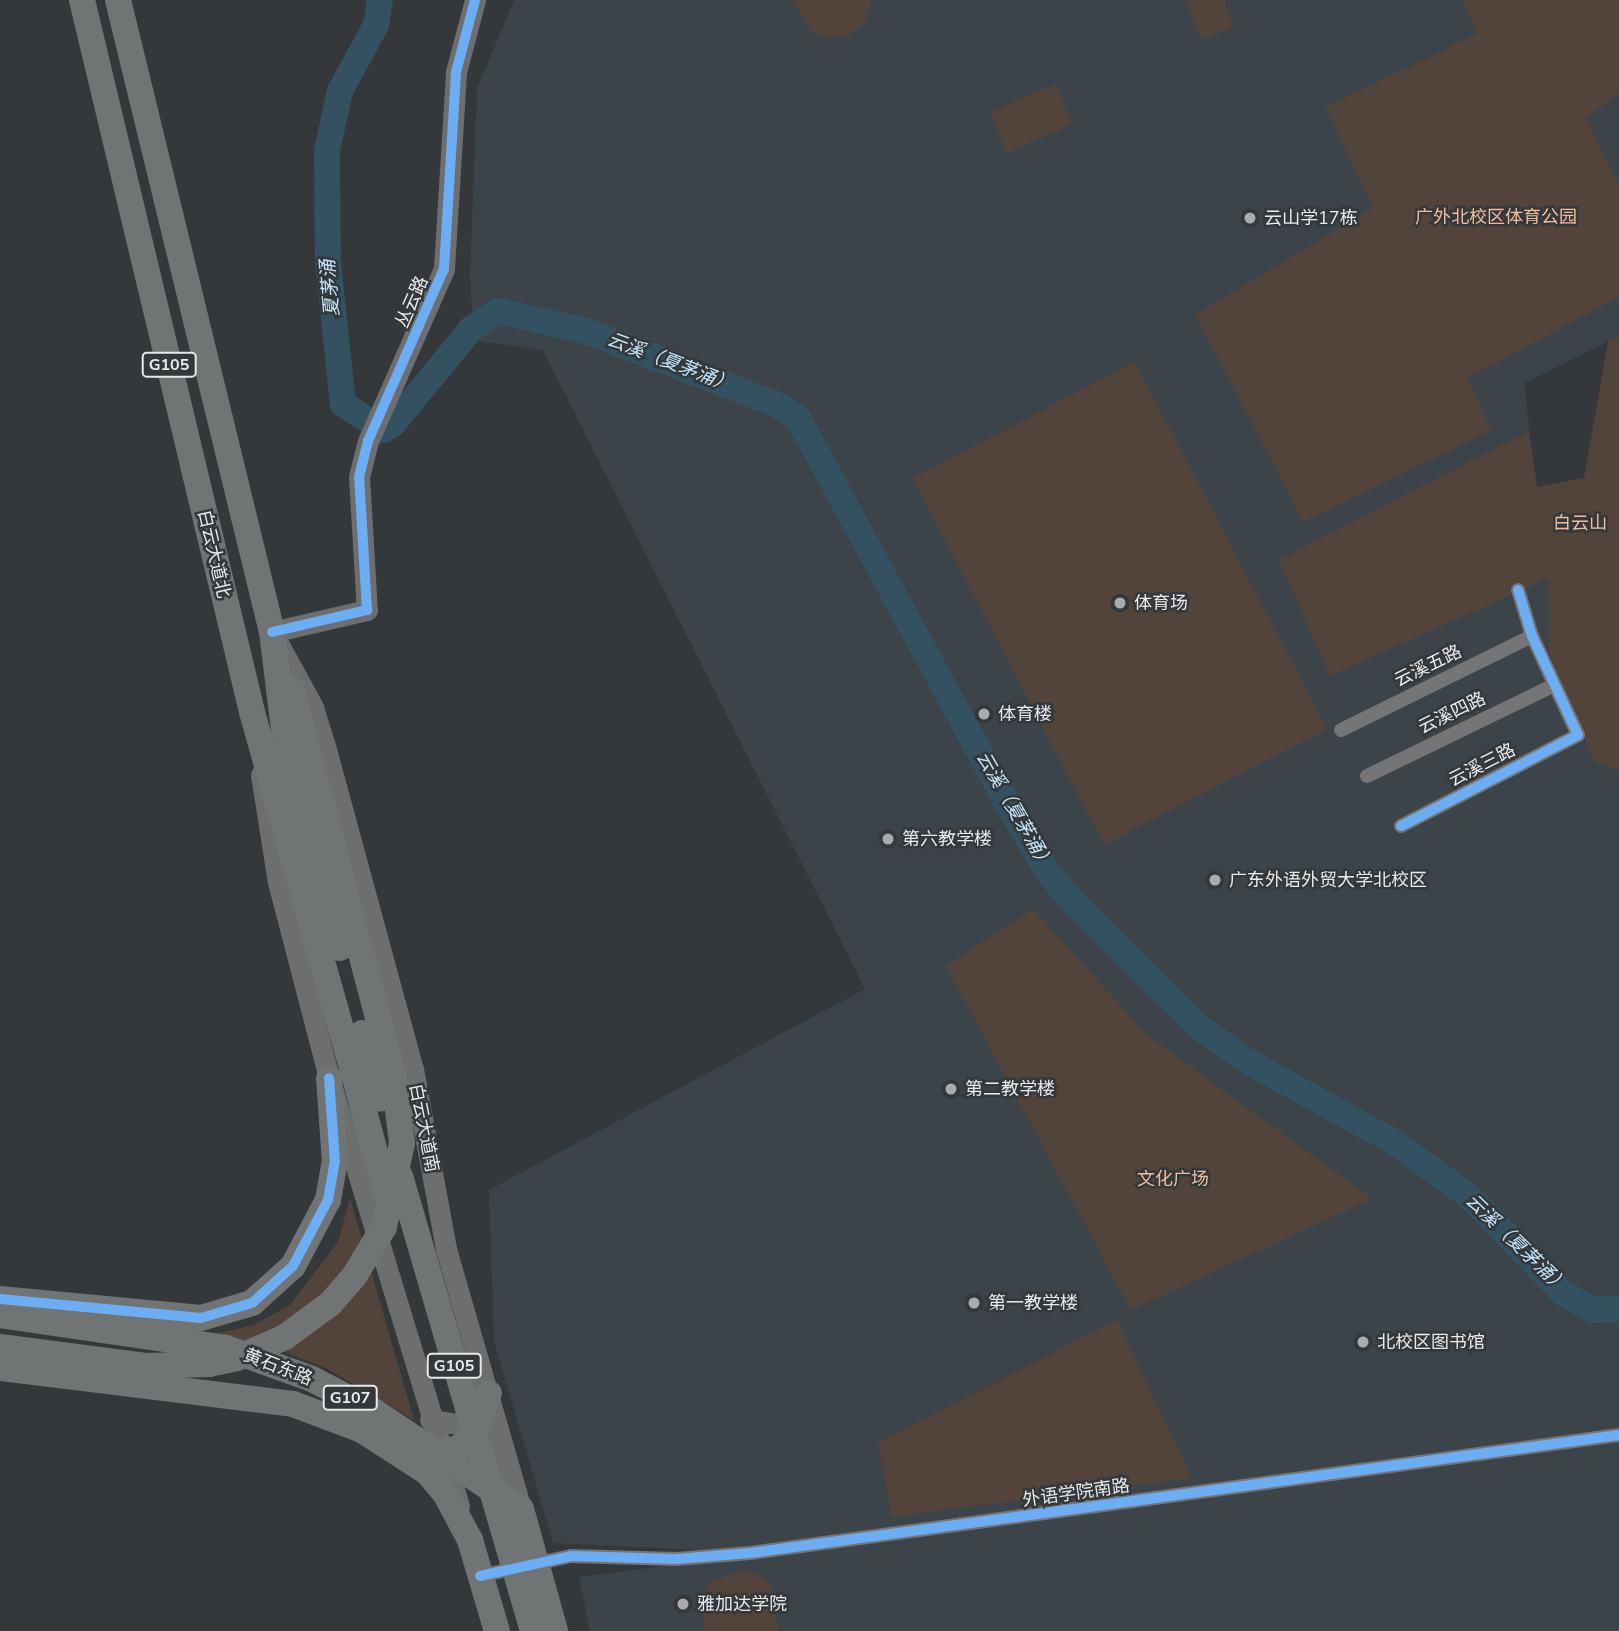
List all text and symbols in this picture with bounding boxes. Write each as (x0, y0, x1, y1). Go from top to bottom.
park label: 广外北校区体育公园 (1415, 206, 1577, 228)
place label: 云山学17栋 (1264, 207, 1358, 229)
marker: 云山学17栋 (1242, 210, 1258, 226)
water label: 夏茅涌 (317, 259, 345, 317)
street label: 丛云路 (391, 273, 433, 331)
water label: 云溪（夏茅涌） (604, 329, 736, 397)
road number: G105 (141, 352, 197, 378)
street label: 白云大道北 (193, 508, 235, 600)
park label: 白云山 (1553, 512, 1607, 534)
place label: 体育场 (1134, 592, 1188, 614)
marker: 体育场 (1112, 595, 1128, 611)
street label: 云溪五路 (1391, 641, 1465, 691)
street label: 云溪四路 (1415, 688, 1489, 738)
place label: 体育楼 (998, 703, 1052, 725)
marker: 体育楼 (976, 706, 992, 722)
street label: 云溪三路 (1445, 739, 1519, 791)
water label: 云溪（夏茅涌） (971, 748, 1057, 874)
place label: 第六教学楼 (902, 828, 992, 850)
marker: 第六教学楼 (880, 831, 896, 847)
place label: 广东外语外贸大学北校区 (1229, 869, 1427, 891)
marker: 广东外语外贸大学北校区 (1207, 872, 1223, 888)
place label: 第二教学楼 (965, 1078, 1055, 1100)
marker: 第二教学楼 (943, 1081, 959, 1097)
street label: 白云大道南 (405, 1082, 443, 1174)
park label: 文化广场 (1137, 1168, 1209, 1190)
water label: 云溪（夏茅涌） (1460, 1190, 1572, 1298)
place label: 第一教学楼 (988, 1292, 1078, 1314)
marker: 第一教学楼 (966, 1295, 982, 1311)
place label: 北校区图书馆 (1377, 1331, 1485, 1353)
marker: 北校区图书馆 (1355, 1334, 1371, 1350)
street label: 黄石东路 (241, 1344, 315, 1390)
road number: G105 (426, 1354, 482, 1378)
road number: G107 (322, 1386, 378, 1410)
street label: 外语学院南路 (1021, 1475, 1131, 1511)
place label: 雅加达学院 (697, 1593, 787, 1615)
marker: 雅加达学院 (675, 1596, 691, 1612)

